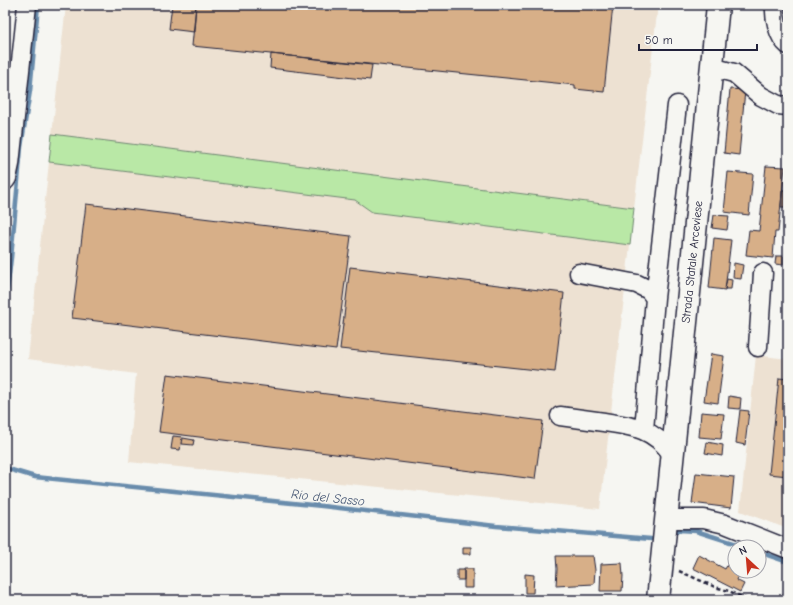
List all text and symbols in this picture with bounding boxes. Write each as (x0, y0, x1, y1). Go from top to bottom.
scale bar (639, 26, 757, 52)
text: 50 m (645, 33, 673, 47)
street label: Strada Statale Arceviese (679, 200, 705, 324)
water label: Rio del Sasso (290, 486, 366, 509)
north arrow (727, 539, 767, 579)
text: N (737, 543, 749, 558)

